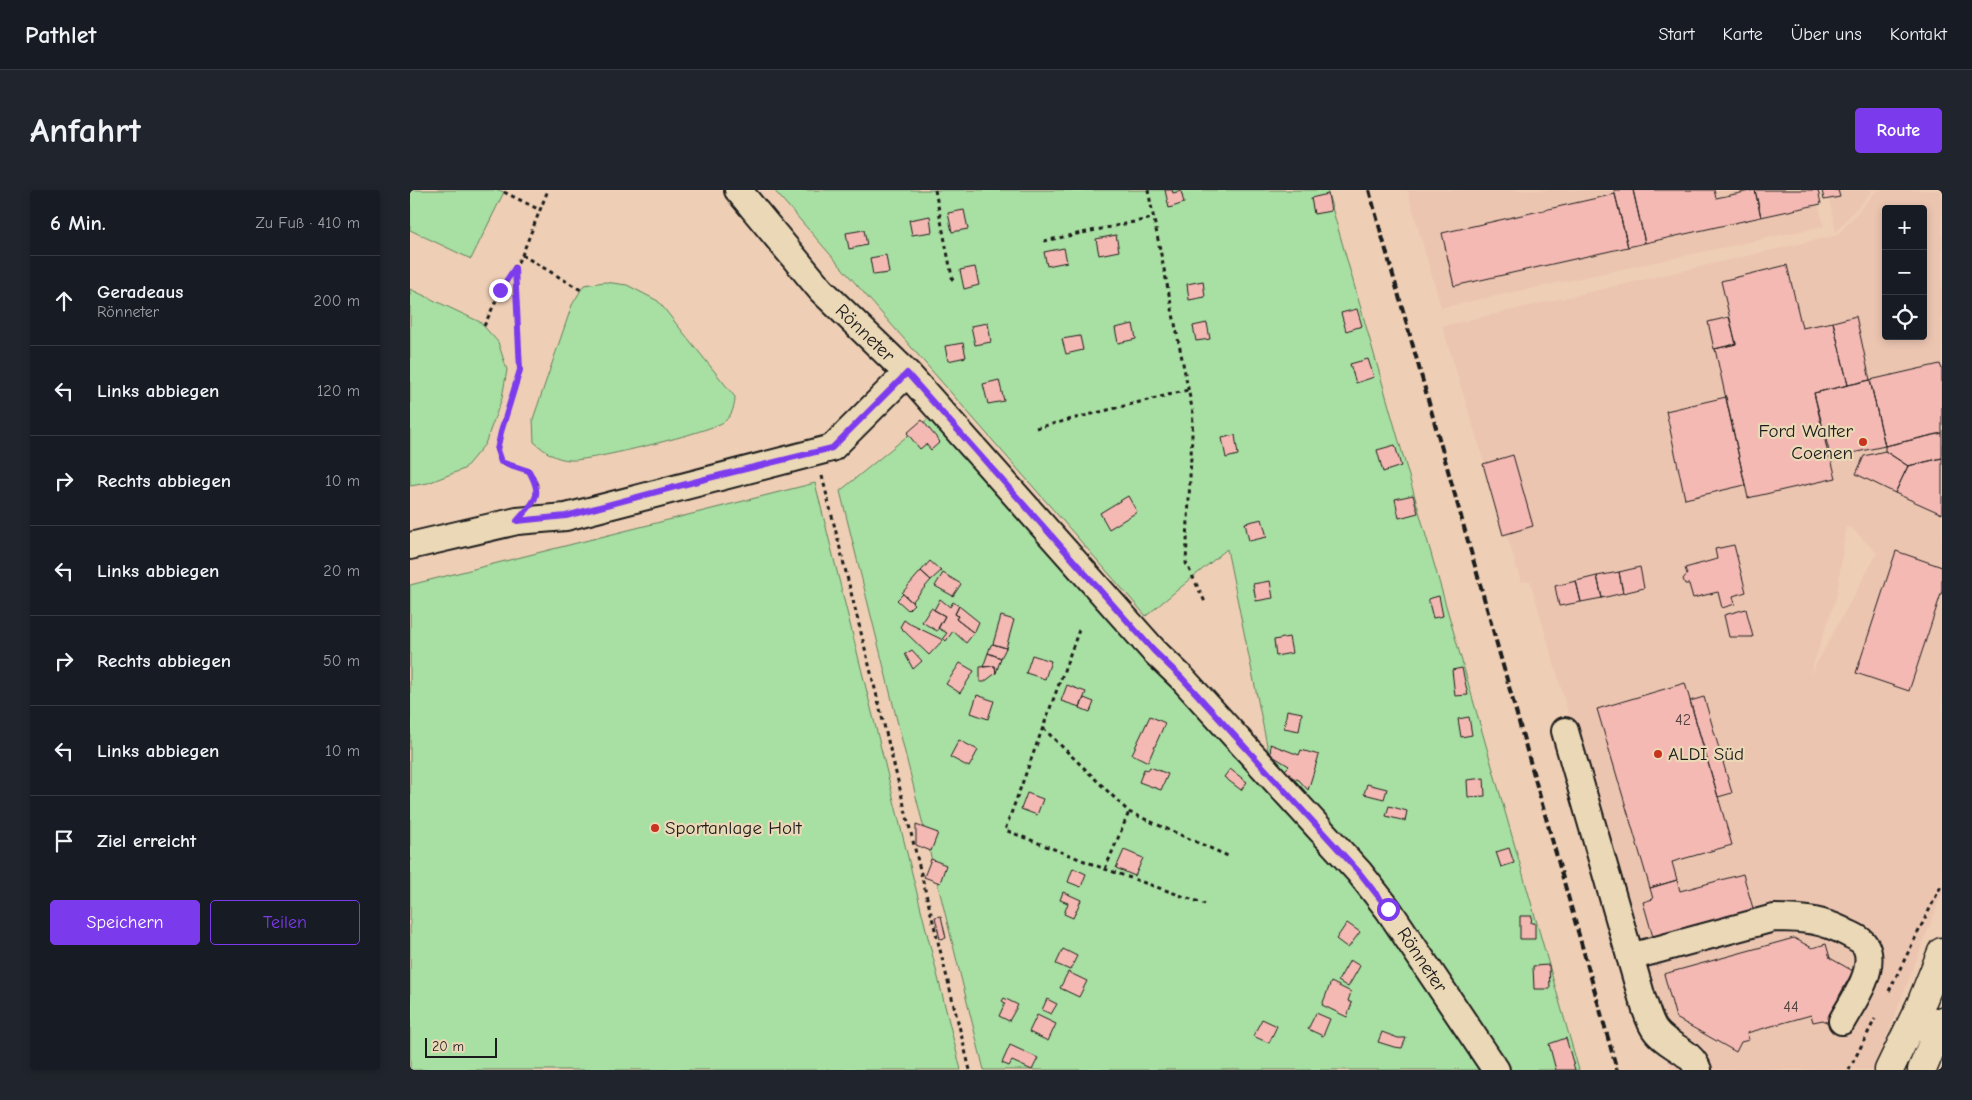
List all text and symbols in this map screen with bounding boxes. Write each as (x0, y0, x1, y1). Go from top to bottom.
text: Pathlet (25, 21, 96, 49)
text: Start (1658, 24, 1695, 45)
text: Karte (1723, 24, 1763, 45)
text: Über uns (1791, 24, 1862, 45)
text: Kontakt (1890, 24, 1947, 45)
button: Route (1855, 108, 1942, 153)
text: Anfahrt (30, 110, 141, 151)
map controls (1882, 205, 1927, 340)
button: + (1882, 205, 1927, 250)
text: 6 Min. (50, 211, 106, 235)
text: Zu Fuß · 410 m (255, 214, 360, 232)
button: − (1882, 250, 1927, 295)
route end (489, 279, 512, 302)
text: Geradeaus (97, 281, 183, 303)
icon: ahead (50, 287, 78, 315)
text: 200 m (314, 292, 360, 310)
button: locate (1882, 295, 1927, 340)
street label: Rönneter (831, 300, 899, 367)
text: Rönneter (97, 303, 159, 321)
icon: left (50, 377, 78, 405)
text: Links abbiegen (97, 380, 219, 402)
text: 120 m (317, 382, 360, 400)
place label: Ford Walter Coenen (1759, 420, 1853, 464)
marker: Ford Walter Coenen (1857, 436, 1869, 448)
icon: right (50, 467, 78, 495)
text: Rechts abbiegen (97, 470, 231, 492)
text: 10 m (325, 472, 360, 490)
icon: left (50, 557, 78, 585)
text: Links abbiegen (97, 560, 219, 582)
text: 20 m (323, 562, 360, 580)
icon: right (50, 647, 78, 675)
text: Rechts abbiegen (97, 650, 231, 672)
text: 50 m (323, 652, 360, 670)
house number: 42 (1675, 711, 1691, 729)
icon: left (50, 737, 78, 765)
text: Links abbiegen (97, 740, 219, 762)
text: 10 m (325, 742, 360, 760)
place label: ALDI Süd (1668, 743, 1744, 765)
marker: ALDI Süd (1652, 748, 1664, 760)
place label: Sportanlage Holt (665, 817, 802, 839)
marker: Sportanlage Holt (649, 822, 661, 834)
icon: arrive (50, 827, 78, 855)
text: Ziel erreicht (97, 830, 196, 852)
route start (1377, 898, 1400, 921)
button: Speichern (50, 900, 200, 945)
button: Teilen (210, 900, 360, 945)
street label: Rönneter (1392, 923, 1452, 997)
house number: 44 (1783, 998, 1799, 1016)
scale bar (425, 1035, 498, 1058)
text: 20 m (432, 1038, 464, 1055)

